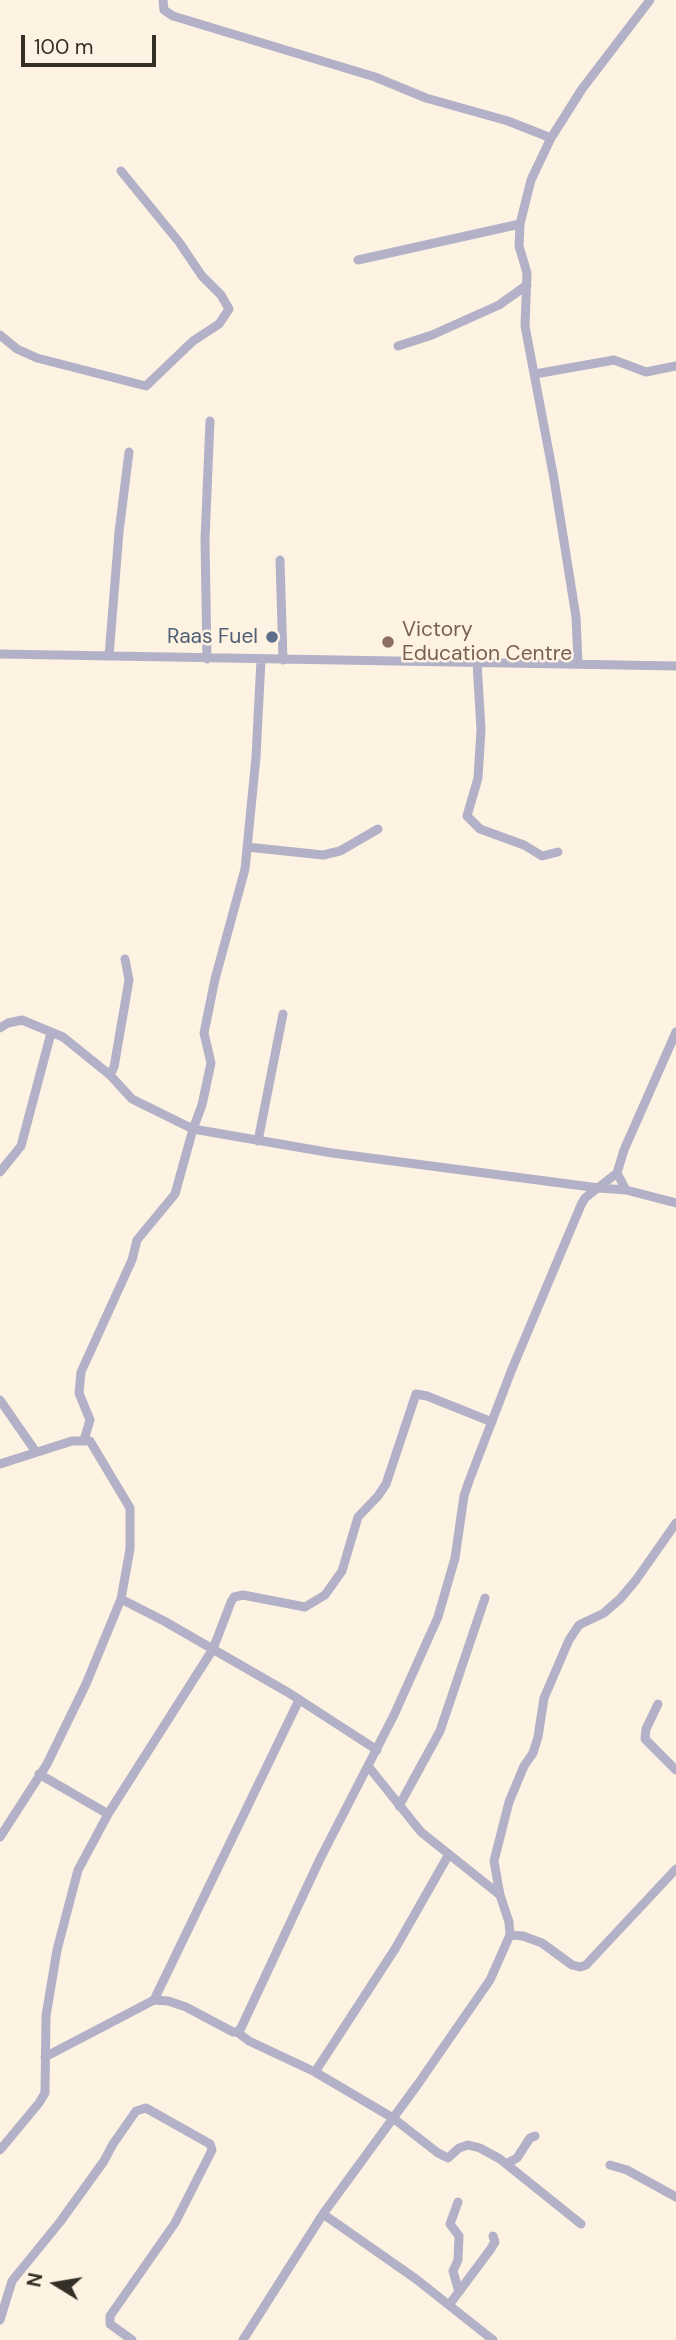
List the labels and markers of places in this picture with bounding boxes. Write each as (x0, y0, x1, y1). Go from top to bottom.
place label: Victory Education Centre (402, 617, 572, 667)
place label: Raas Fuel (167, 624, 258, 650)
marker: Raas Fuel (264, 629, 280, 645)
marker: Victory Education Centre (380, 634, 396, 650)

